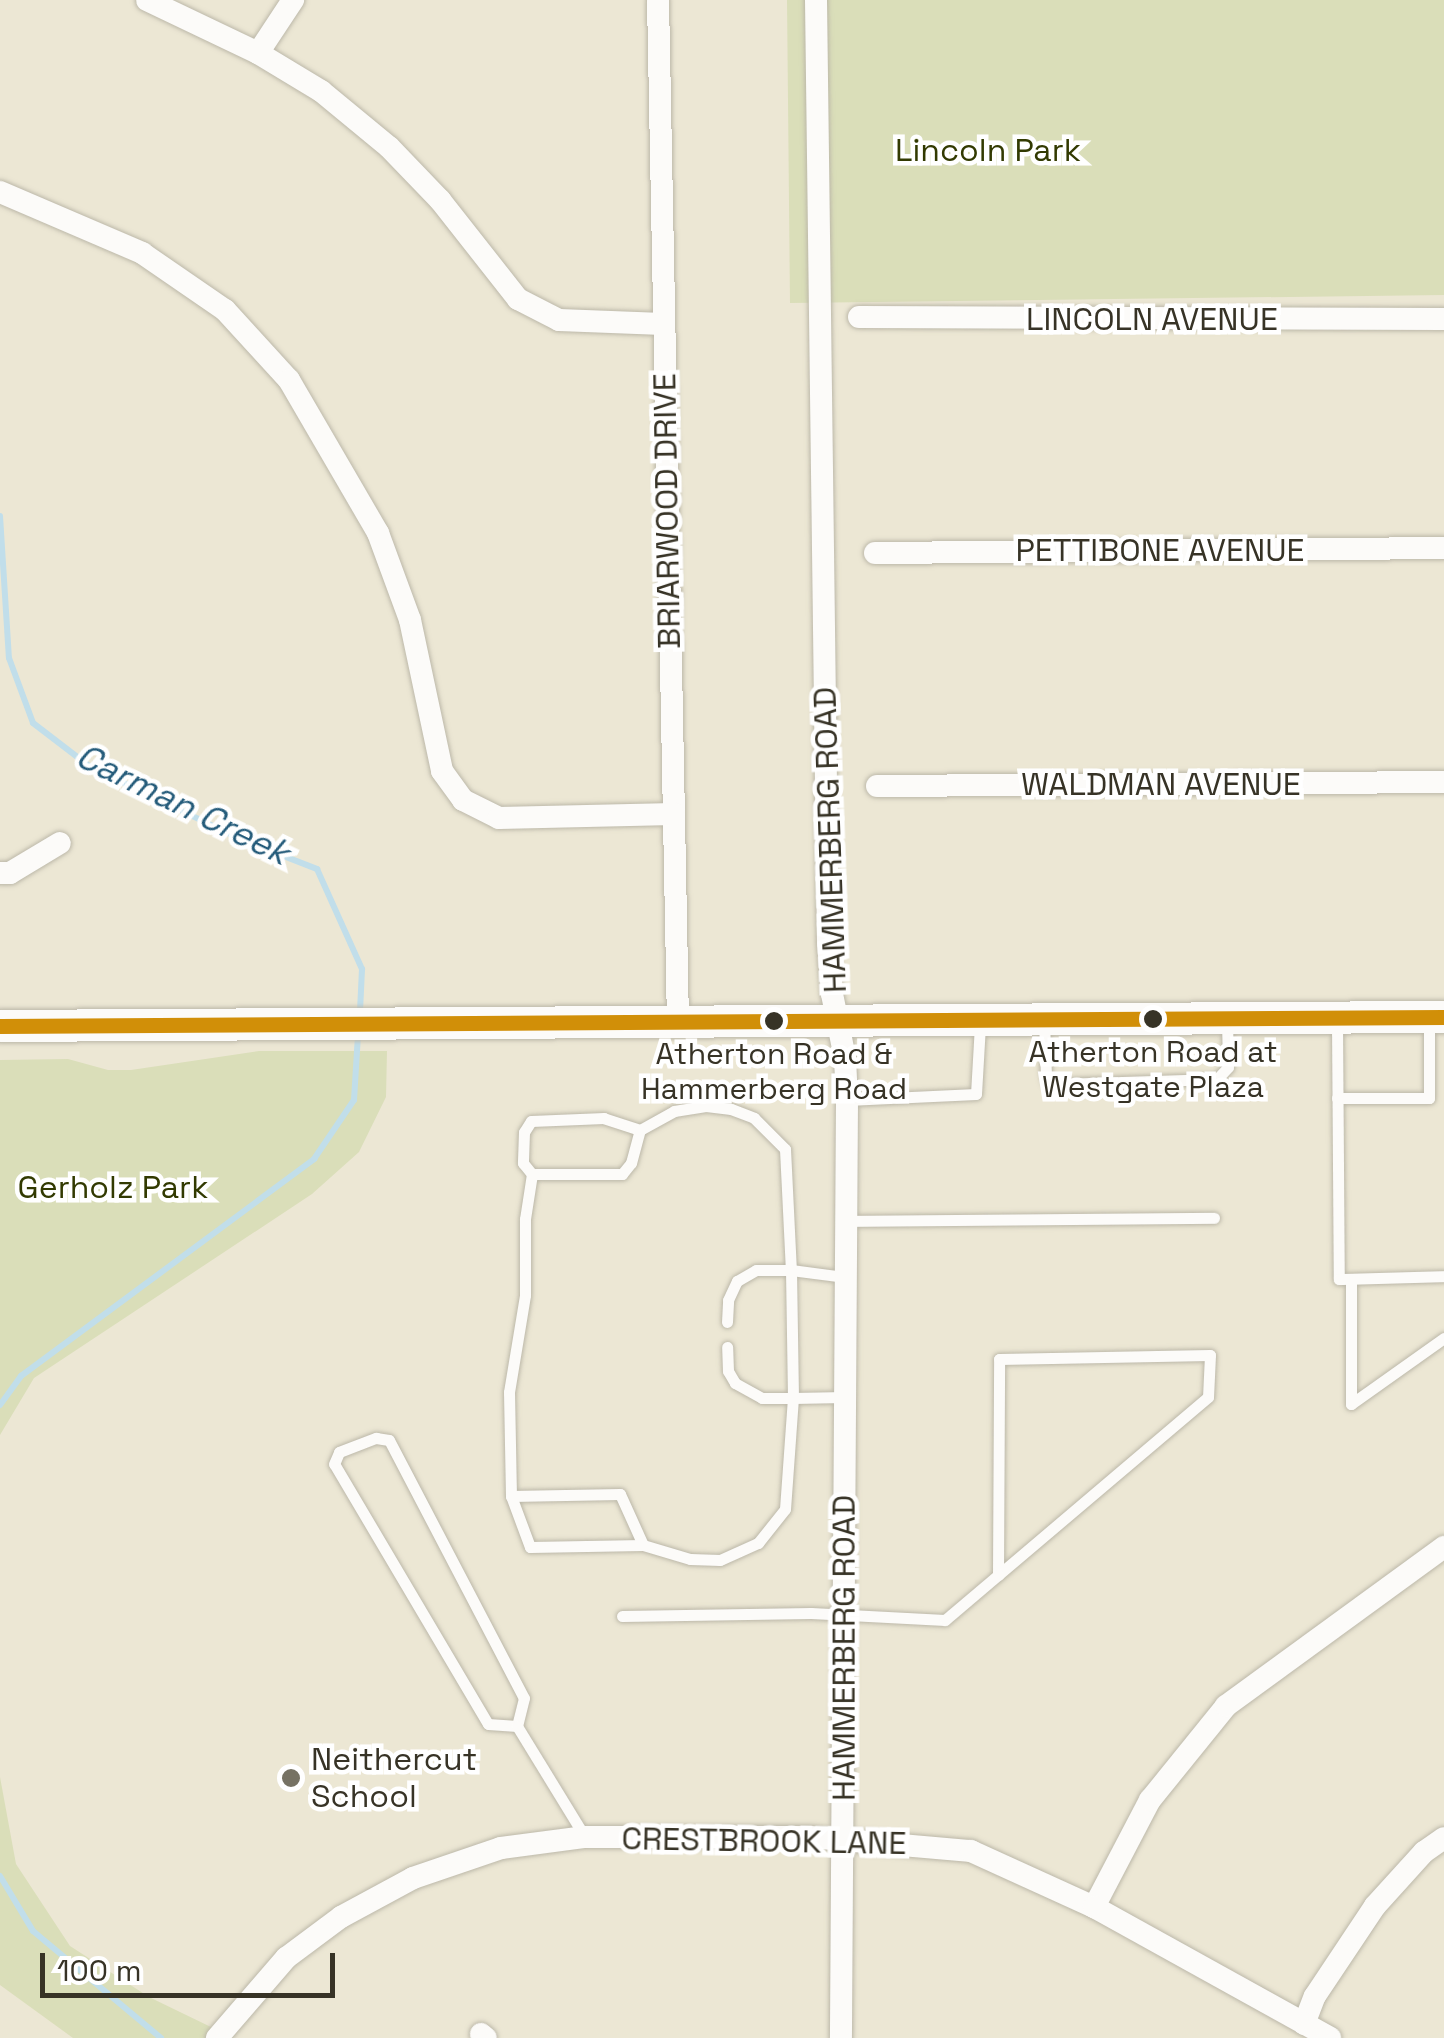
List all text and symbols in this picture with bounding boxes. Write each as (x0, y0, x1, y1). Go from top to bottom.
park label: Lincoln Park (895, 131, 1081, 169)
street label: LINCOLN AVENUE (1026, 300, 1278, 338)
street label: BRIARWOOD DRIVE (645, 373, 689, 649)
street label: PETTIBONE AVENUE (1015, 531, 1305, 569)
street label: HAMMERBERG ROAD (805, 686, 855, 994)
water label: Carman Creek (70, 734, 296, 874)
street label: WALDMAN AVENUE (1021, 765, 1301, 803)
marker: Atherton Road at Westgate Plaza (1143, 1009, 1163, 1029)
marker: Atherton Road & Hammerberg Road (764, 1011, 784, 1031)
place label: Atherton Road at Westgate Plaza (1029, 1034, 1277, 1104)
place label: Atherton Road & Hammerberg Road (641, 1036, 907, 1106)
park label: Gerholz Park (18, 1168, 208, 1206)
street label: HAMMERBERG ROAD (825, 1495, 863, 1801)
place label: Neithercut School (311, 1741, 477, 1816)
marker: Neithercut School (280, 1767, 302, 1789)
street label: CRESTBROOK LANE (621, 1819, 907, 1863)
scale bar (45, 1933, 340, 1995)
text: 100 m (57, 1951, 142, 1990)

